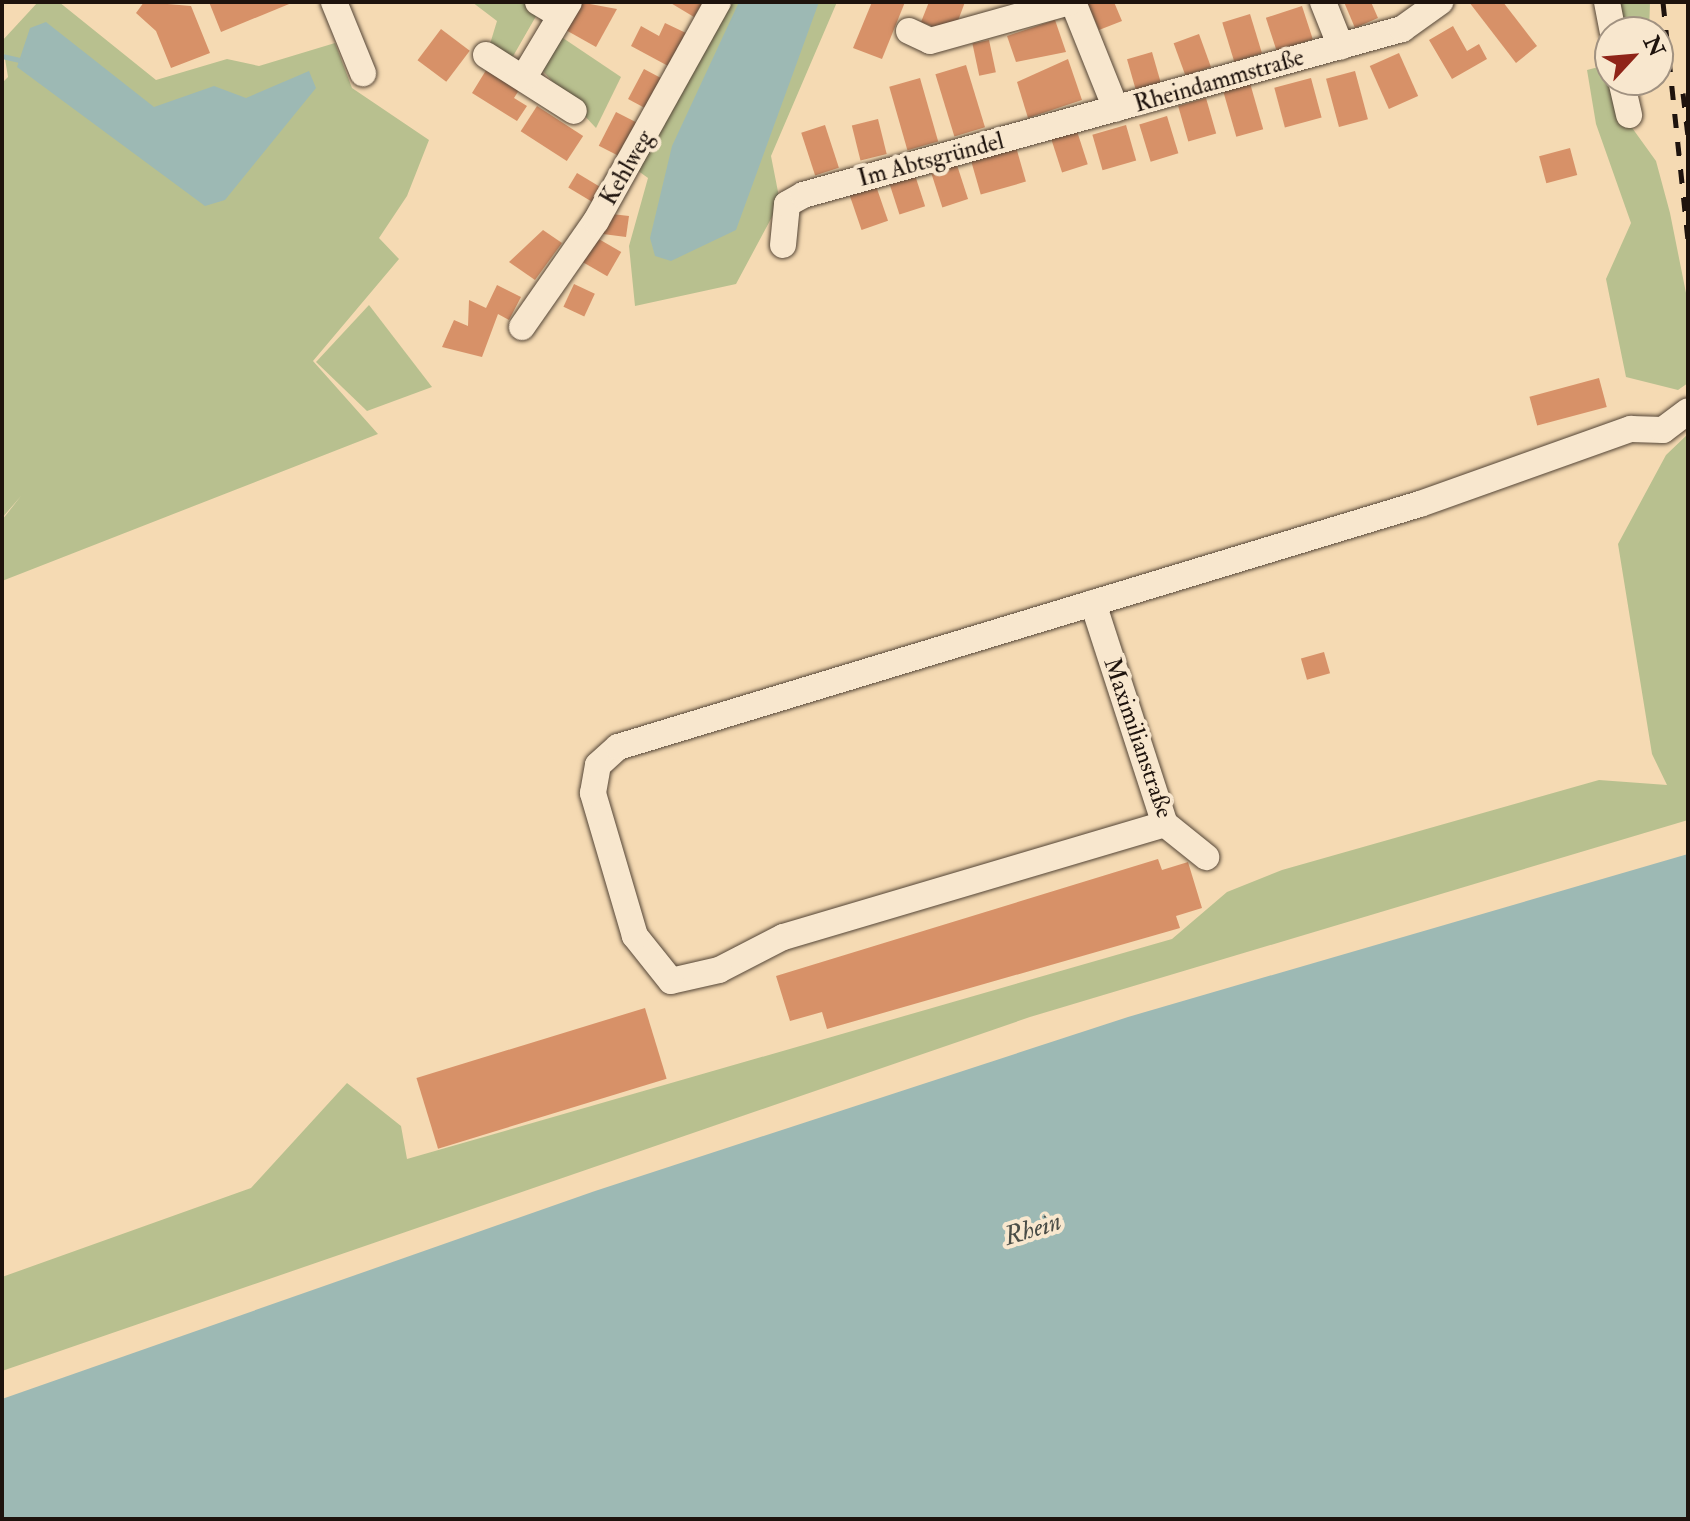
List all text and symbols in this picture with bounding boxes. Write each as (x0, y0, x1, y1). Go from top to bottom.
north arrow (1594, 16, 1674, 96)
text: N (1637, 31, 1671, 61)
street label: Rheindammstraße (1131, 43, 1307, 119)
street label: Kehlweg (594, 125, 660, 211)
street label: Im Abtsgründel (855, 127, 1007, 193)
street label: Maximilianstraße (1097, 654, 1179, 822)
water label: Rhein (1001, 1207, 1065, 1253)

